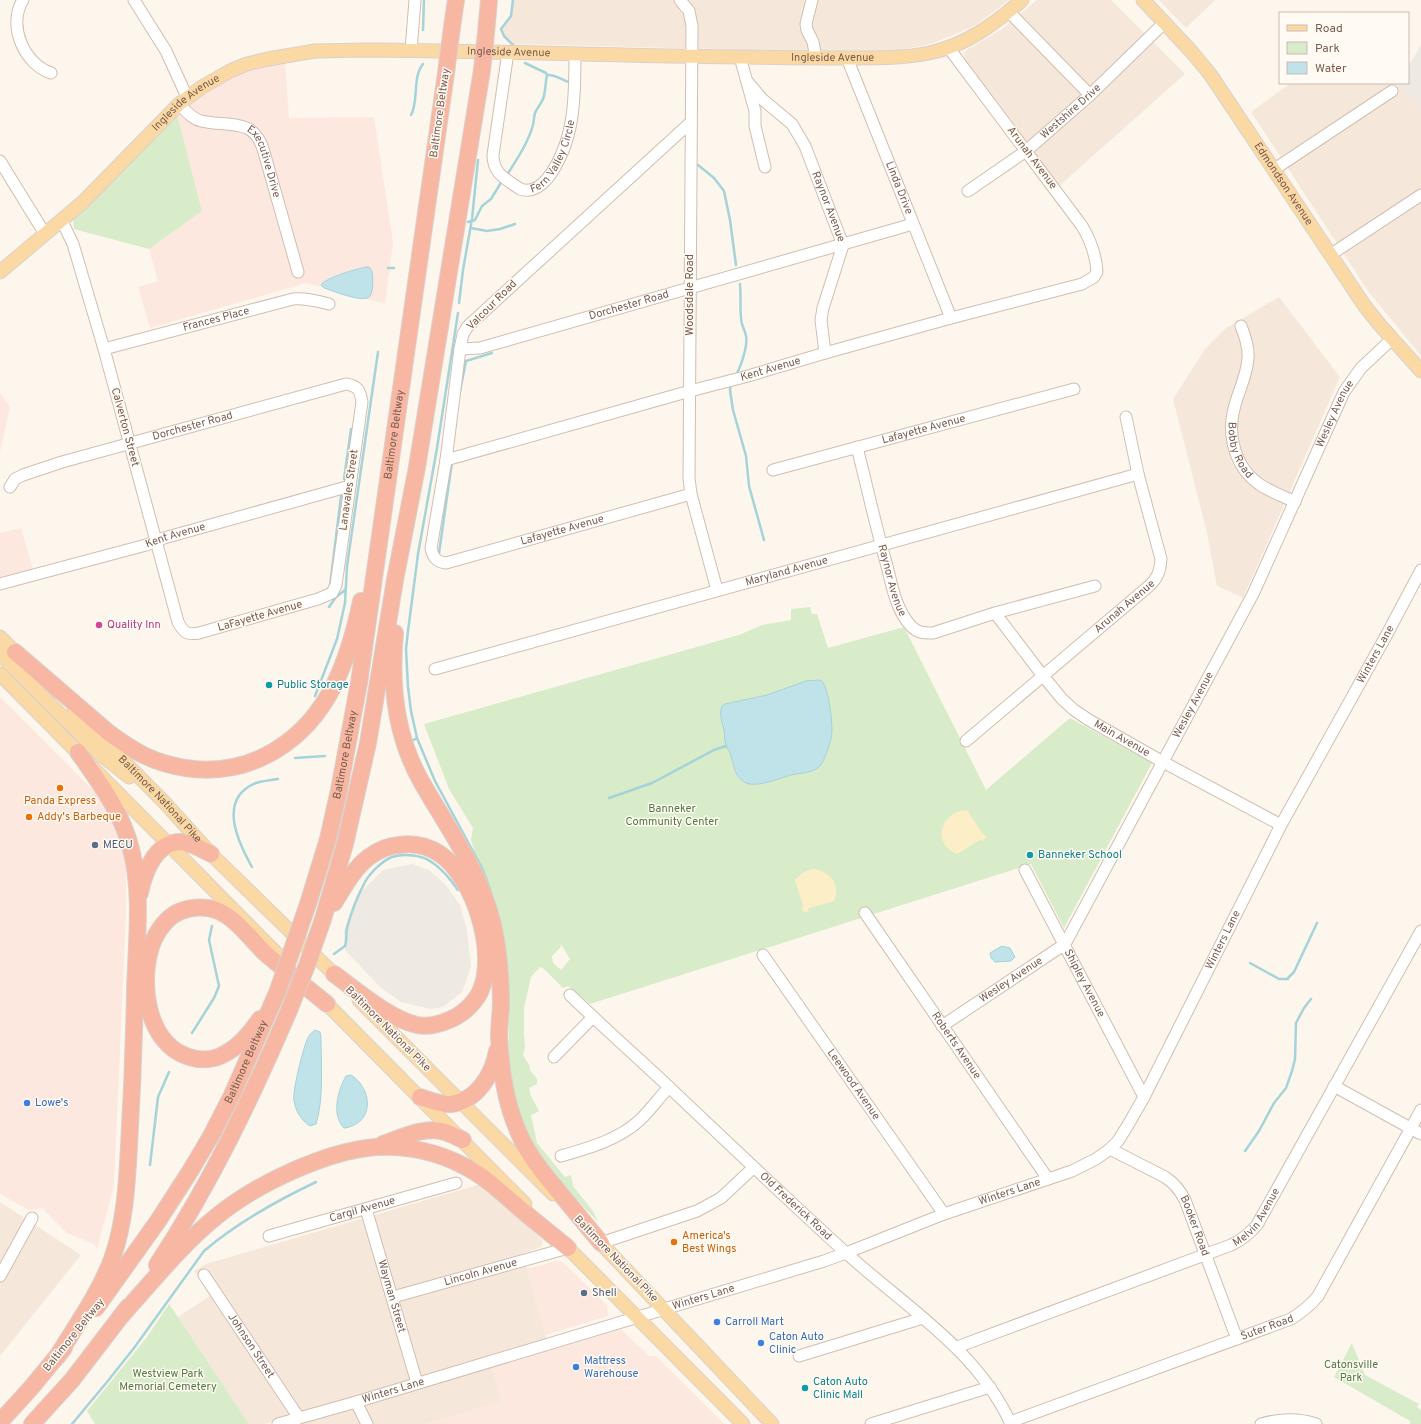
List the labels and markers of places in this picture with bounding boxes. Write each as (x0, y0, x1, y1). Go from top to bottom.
place label: Quality Inn (107, 618, 161, 632)
marker: Quality Inn (94, 620, 104, 630)
place label: Public Storage (277, 678, 349, 692)
marker: Public Storage (264, 680, 274, 690)
marker: Panda Express (55, 783, 65, 793)
place label: Panda Express (24, 794, 96, 808)
place label: Addy's Barbeque (37, 810, 121, 824)
marker: Addy's Barbeque (24, 812, 34, 822)
place label: MECU (103, 838, 133, 852)
marker: MECU (90, 840, 100, 850)
place label: Banneker School (1038, 848, 1122, 862)
marker: Banneker School (1025, 850, 1035, 860)
place label: Lowe's (35, 1096, 68, 1110)
marker: Lowe's (22, 1098, 32, 1108)
place label: America's Best Wings (682, 1229, 736, 1256)
marker: America's Best Wings (669, 1237, 679, 1247)
place label: Shell (592, 1286, 617, 1300)
marker: Shell (579, 1288, 589, 1298)
place label: Carroll Mart (725, 1315, 784, 1329)
marker: Carroll Mart (712, 1317, 722, 1327)
place label: Caton Auto Clinic (769, 1330, 824, 1357)
marker: Caton Auto Clinic (756, 1338, 766, 1348)
place label: Mattress Warehouse (584, 1354, 639, 1381)
marker: Mattress Warehouse (571, 1362, 581, 1372)
place label: Caton Auto Clinic Mall (813, 1375, 868, 1402)
marker: Caton Auto Clinic Mall (800, 1383, 810, 1393)

